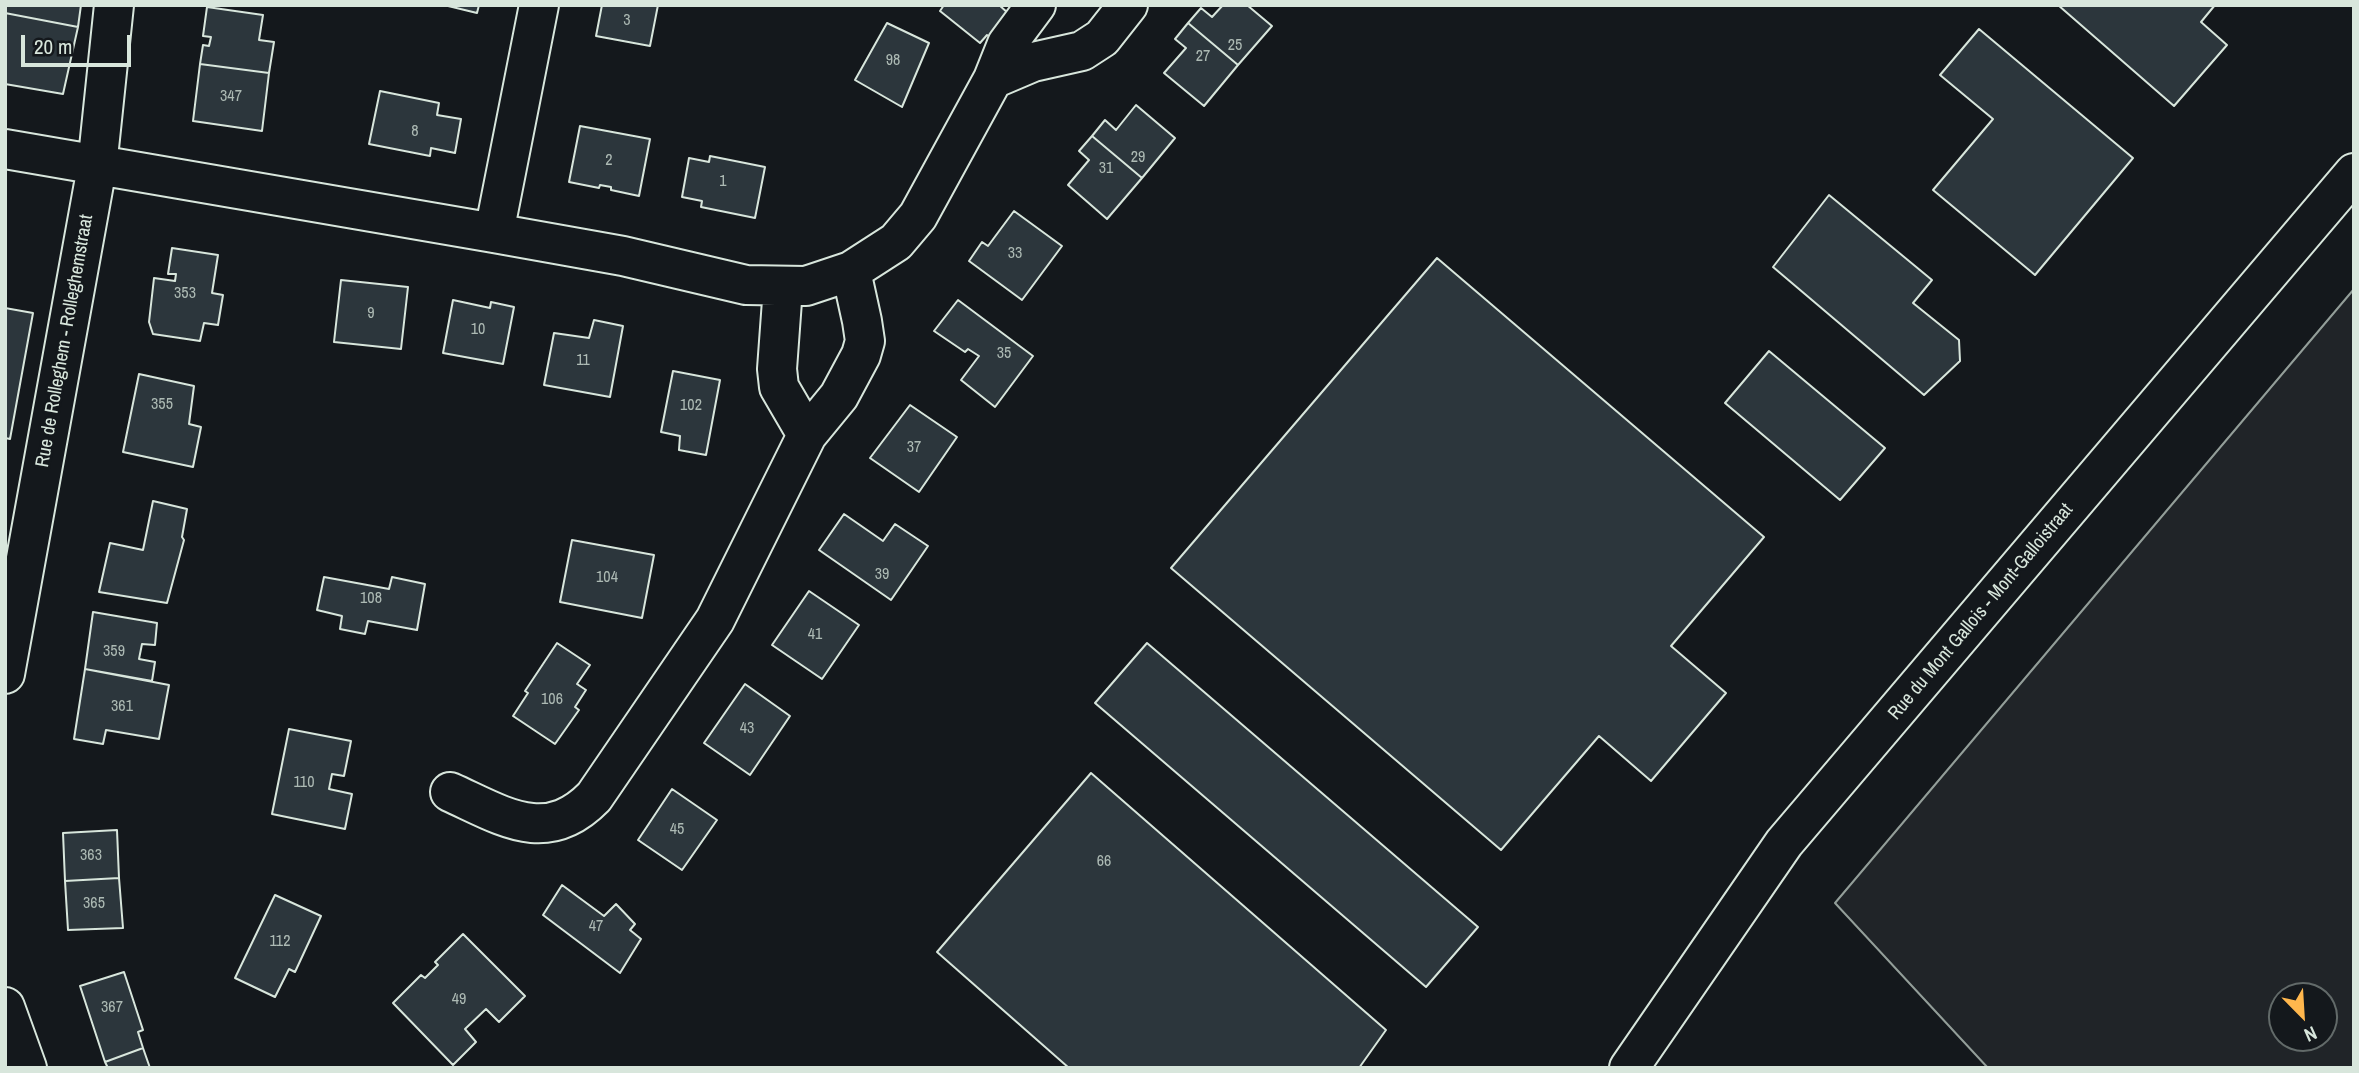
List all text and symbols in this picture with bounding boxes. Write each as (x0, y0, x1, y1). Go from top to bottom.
house number: 3 (623, 11, 631, 31)
scale bar (24, 21, 135, 65)
text: 20 m (34, 32, 72, 61)
house number: 25 (1228, 36, 1242, 56)
house number: 27 (1196, 47, 1210, 67)
house number: 98 (886, 51, 900, 71)
house number: 347 (220, 87, 242, 107)
house number: 8 (411, 122, 419, 142)
house number: 29 (1131, 148, 1145, 168)
house number: 2 (605, 151, 613, 171)
house number: 31 (1099, 159, 1113, 179)
house number: 1 (719, 172, 727, 192)
street label: Rue de Rolleghem - Rolleghemstraat (32, 213, 98, 469)
house number: 33 (1008, 244, 1022, 264)
house number: 353 (174, 284, 196, 304)
house number: 9 (367, 304, 375, 324)
house number: 10 (471, 320, 485, 340)
house number: 35 (997, 344, 1011, 364)
house number: 11 (576, 351, 590, 371)
house number: 355 (151, 395, 173, 415)
house number: 102 (680, 396, 702, 416)
house number: 37 (907, 438, 921, 458)
street label: Rue du Mont Gallois - Mont-Galloistraat (1884, 499, 2078, 725)
house number: 39 (875, 565, 889, 585)
house number: 104 (596, 568, 618, 588)
house number: 108 (360, 589, 382, 609)
house number: 41 (808, 625, 822, 645)
house number: 359 (103, 642, 125, 662)
house number: 106 (541, 690, 563, 710)
house number: 361 (111, 697, 133, 717)
house number: 43 (740, 719, 754, 739)
house number: 110 (294, 773, 314, 793)
house number: 45 (670, 820, 684, 840)
house number: 363 (80, 846, 102, 866)
house number: 66 (1097, 852, 1111, 872)
house number: 365 (83, 894, 105, 914)
house number: 47 (589, 917, 603, 937)
house number: 112 (270, 932, 290, 952)
north arrow (2268, 982, 2338, 1052)
house number: 49 (452, 990, 466, 1010)
house number: 367 (101, 998, 123, 1018)
text: N (2300, 1020, 2321, 1049)

